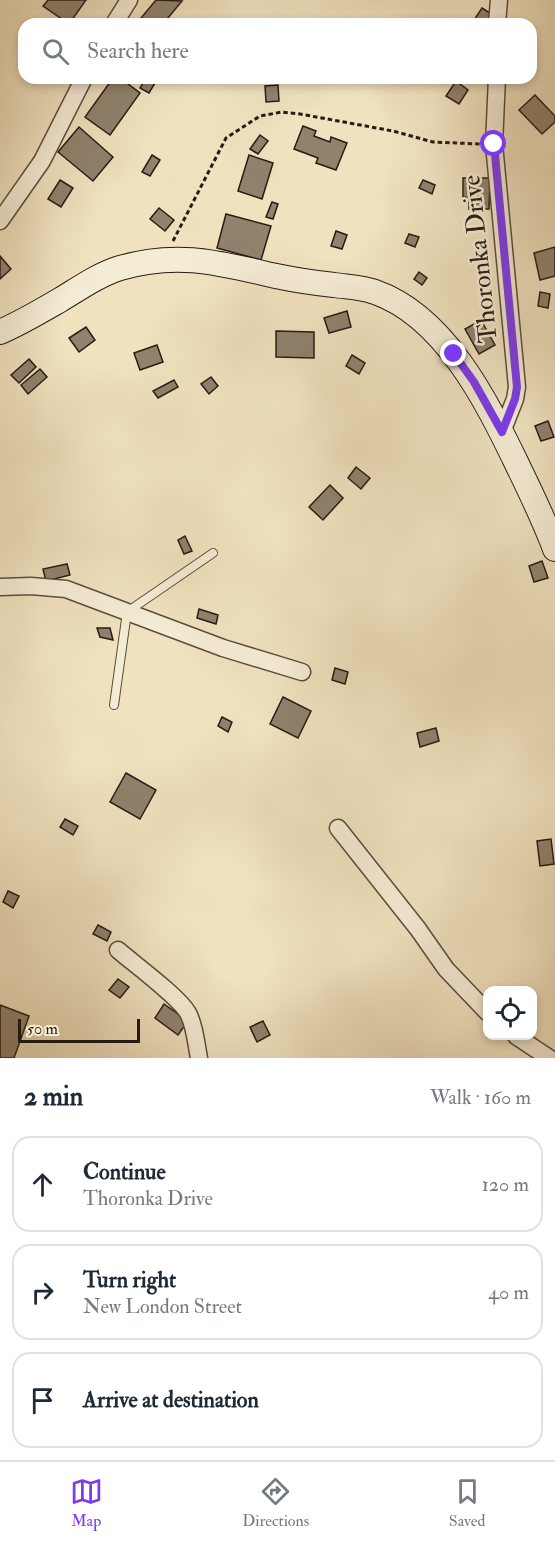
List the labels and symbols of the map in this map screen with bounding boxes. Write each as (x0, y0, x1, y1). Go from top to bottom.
route start (480, 130, 506, 156)
street label: Thoronka Drive (455, 173, 505, 345)
route end (440, 340, 466, 366)
scale bar (18, 1016, 140, 1044)

